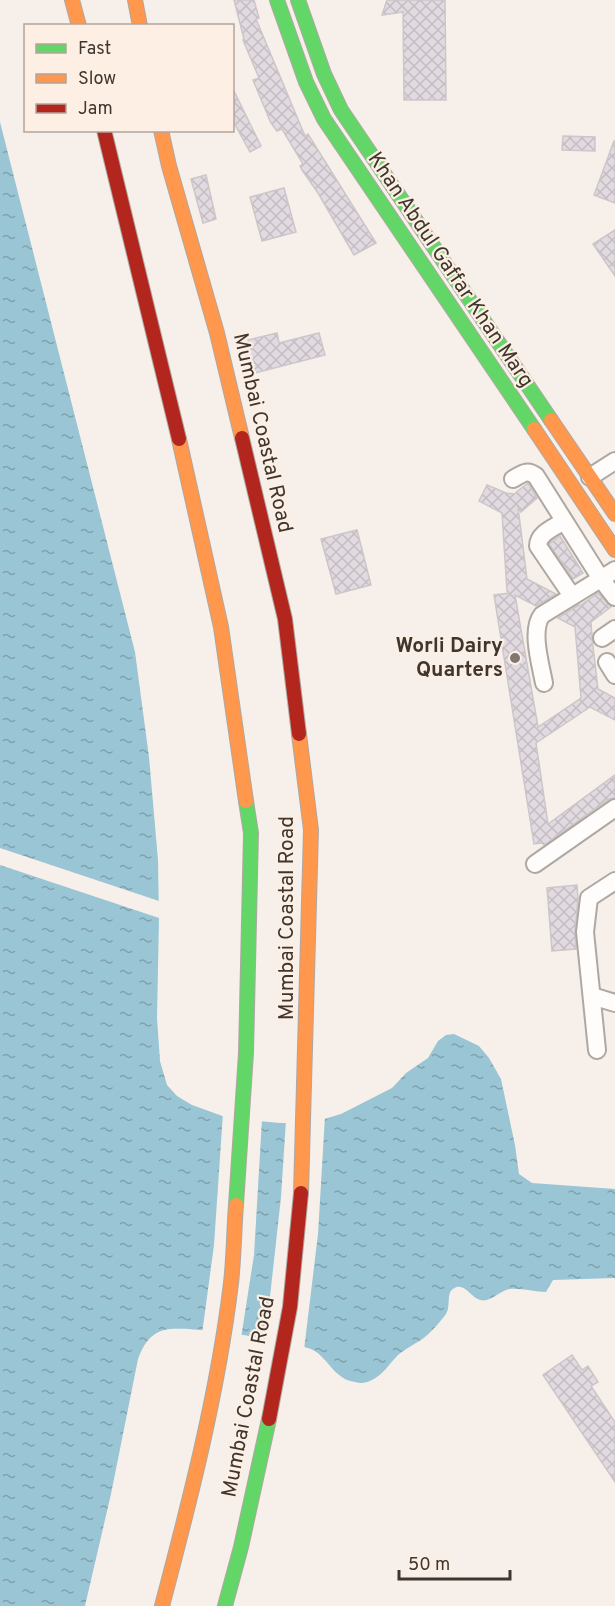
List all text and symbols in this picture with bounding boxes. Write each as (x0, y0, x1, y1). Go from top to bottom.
legend (24, 24, 234, 132)
text: Fast (78, 38, 111, 61)
text: Slow (78, 68, 116, 91)
text: Jam (78, 98, 113, 121)
street label: Khan Abdul Gaffar Khan Marg (361, 147, 539, 393)
street label: Mumbai Coastal Road (226, 330, 298, 536)
place label: Worli Dairy Quarters (395, 633, 503, 684)
marker: Worli Dairy Quarters (508, 651, 522, 665)
street label: Mumbai Coastal Road (274, 816, 301, 1020)
street label: Mumbai Coastal Road (216, 1294, 282, 1500)
scale bar (399, 1543, 510, 1581)
text: 50 m (408, 1554, 450, 1577)

